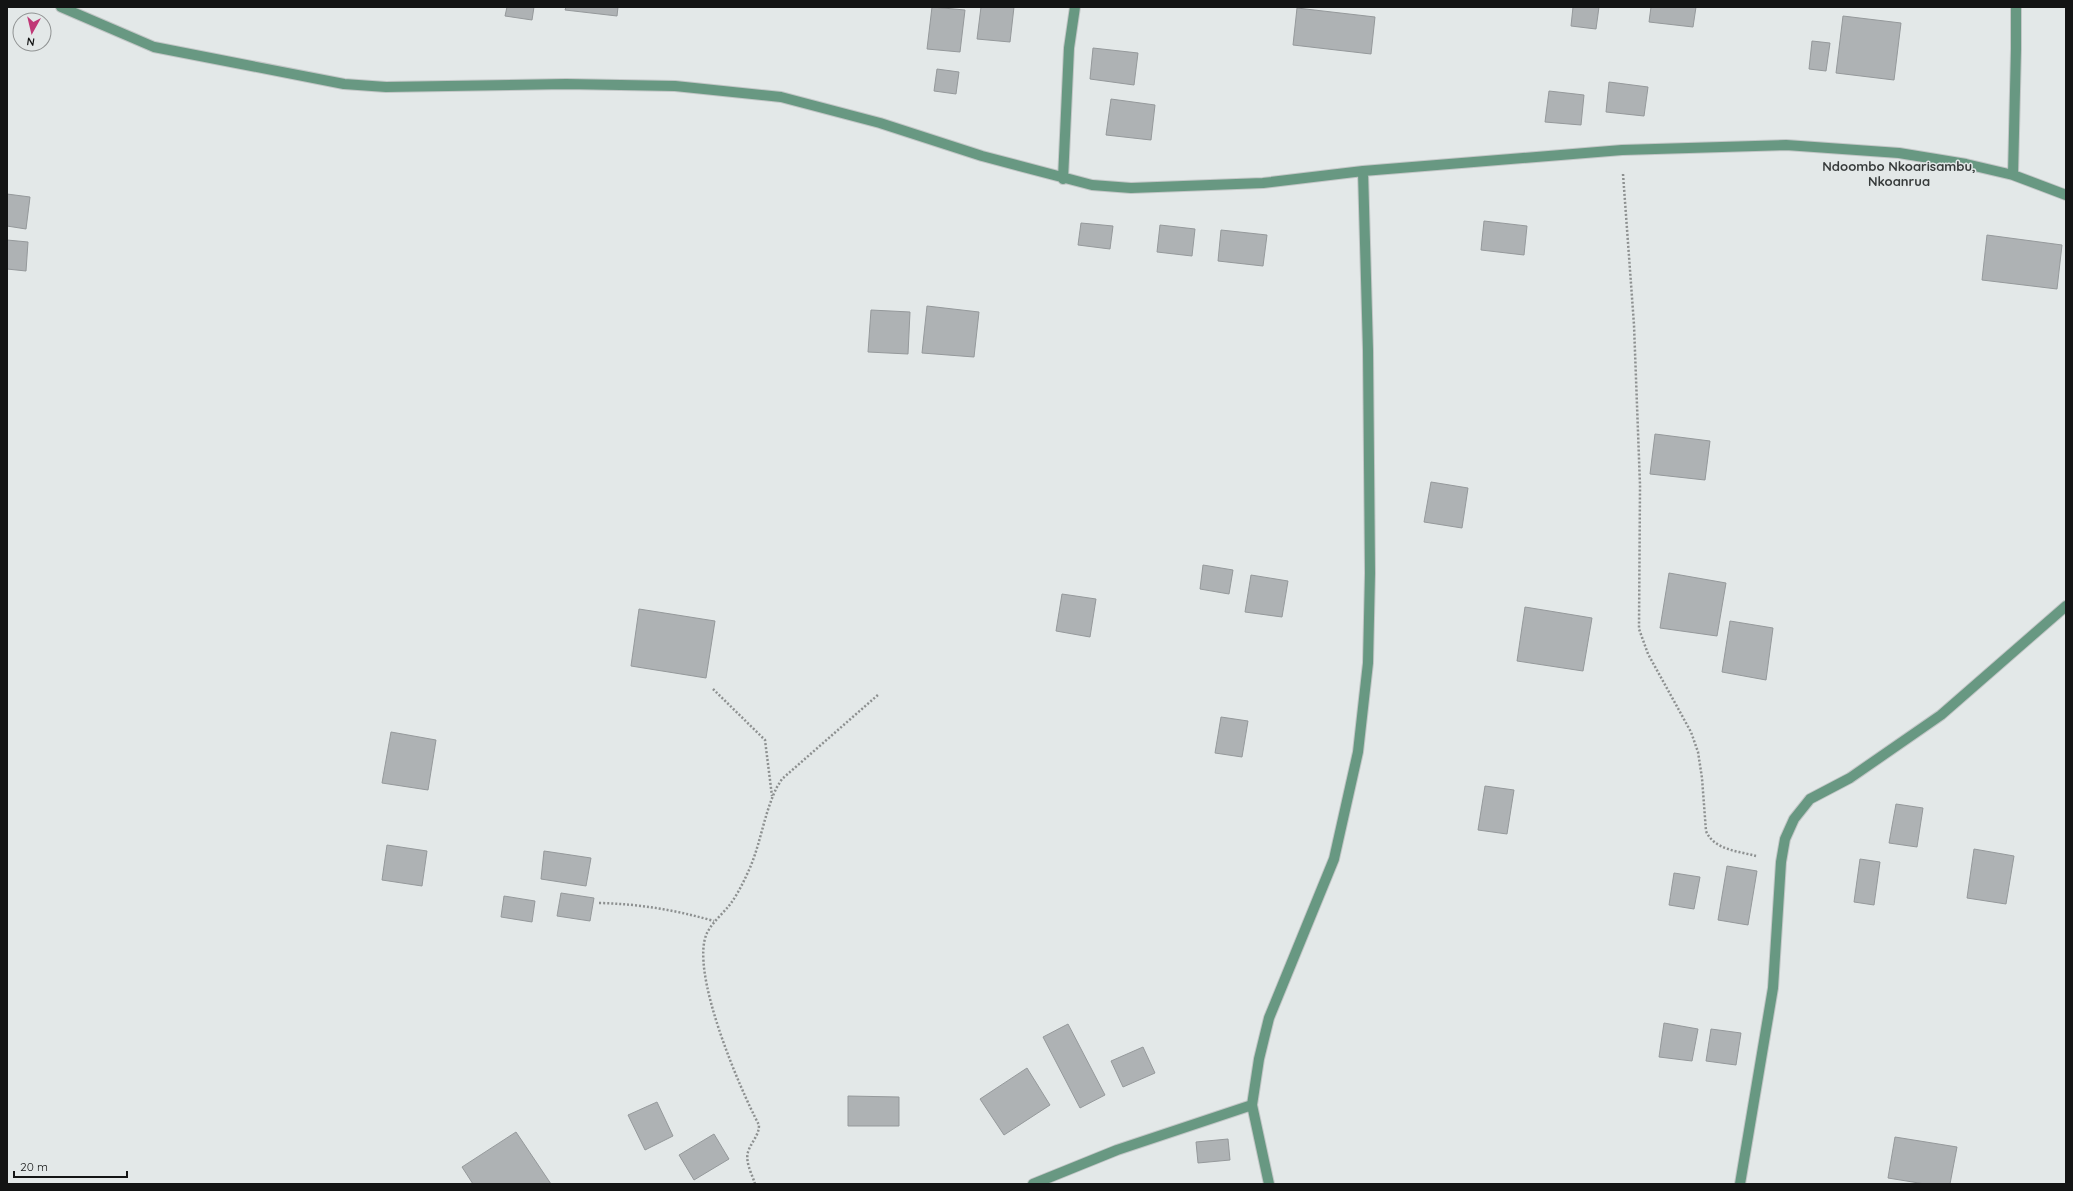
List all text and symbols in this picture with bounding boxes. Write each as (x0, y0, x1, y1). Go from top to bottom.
north arrow (12, 12, 52, 52)
text: N (26, 34, 36, 49)
district label: Ndoombo Nkoarisambu, Nkoanrua (1822, 158, 1976, 189)
scale bar (14, 1153, 127, 1179)
text: 20 m (20, 1159, 48, 1174)

